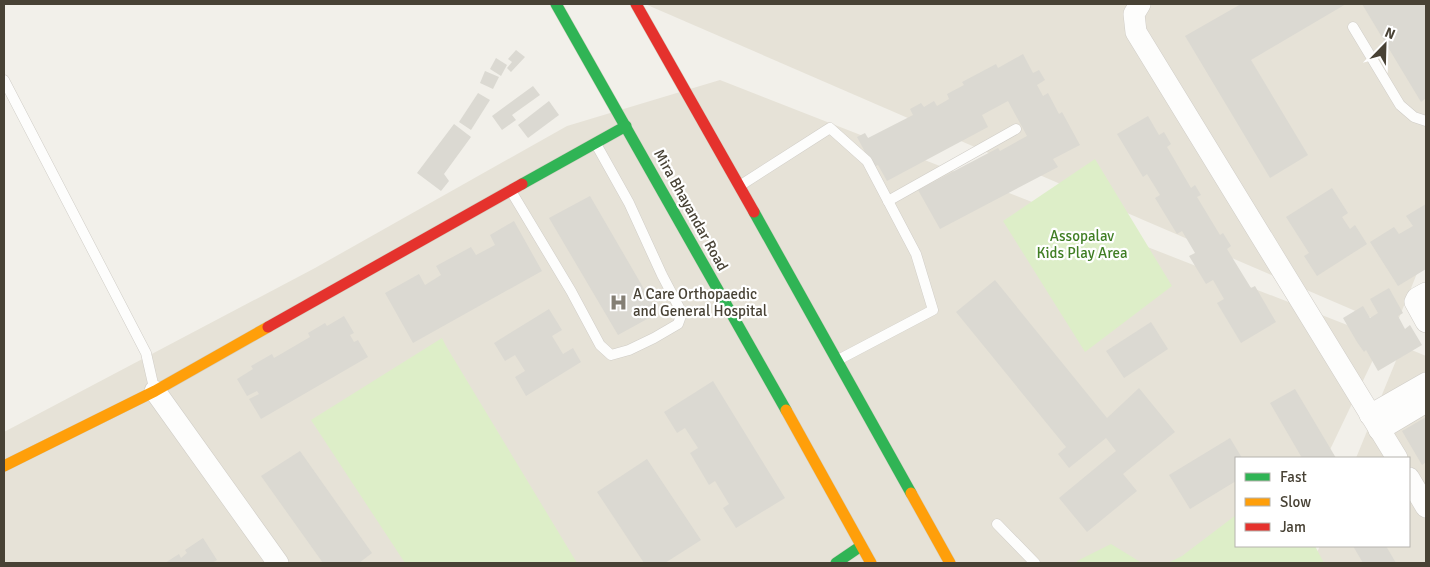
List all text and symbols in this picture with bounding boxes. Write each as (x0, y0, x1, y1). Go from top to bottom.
north arrow (1360, 20, 1410, 70)
text: N (1382, 24, 1398, 43)
street label: Mira Bhayandar Road (650, 146, 732, 274)
park label: Assopalav Kids Play Area (1036, 227, 1128, 262)
place label: A Care Orthopaedic and General Hospital (633, 285, 767, 320)
hospital icon: A Care Orthopaedic and General Hospital (609, 293, 629, 313)
legend (1235, 457, 1410, 547)
text: Fast (1280, 468, 1307, 486)
text: Slow (1280, 493, 1311, 511)
text: Jam (1280, 518, 1306, 536)

